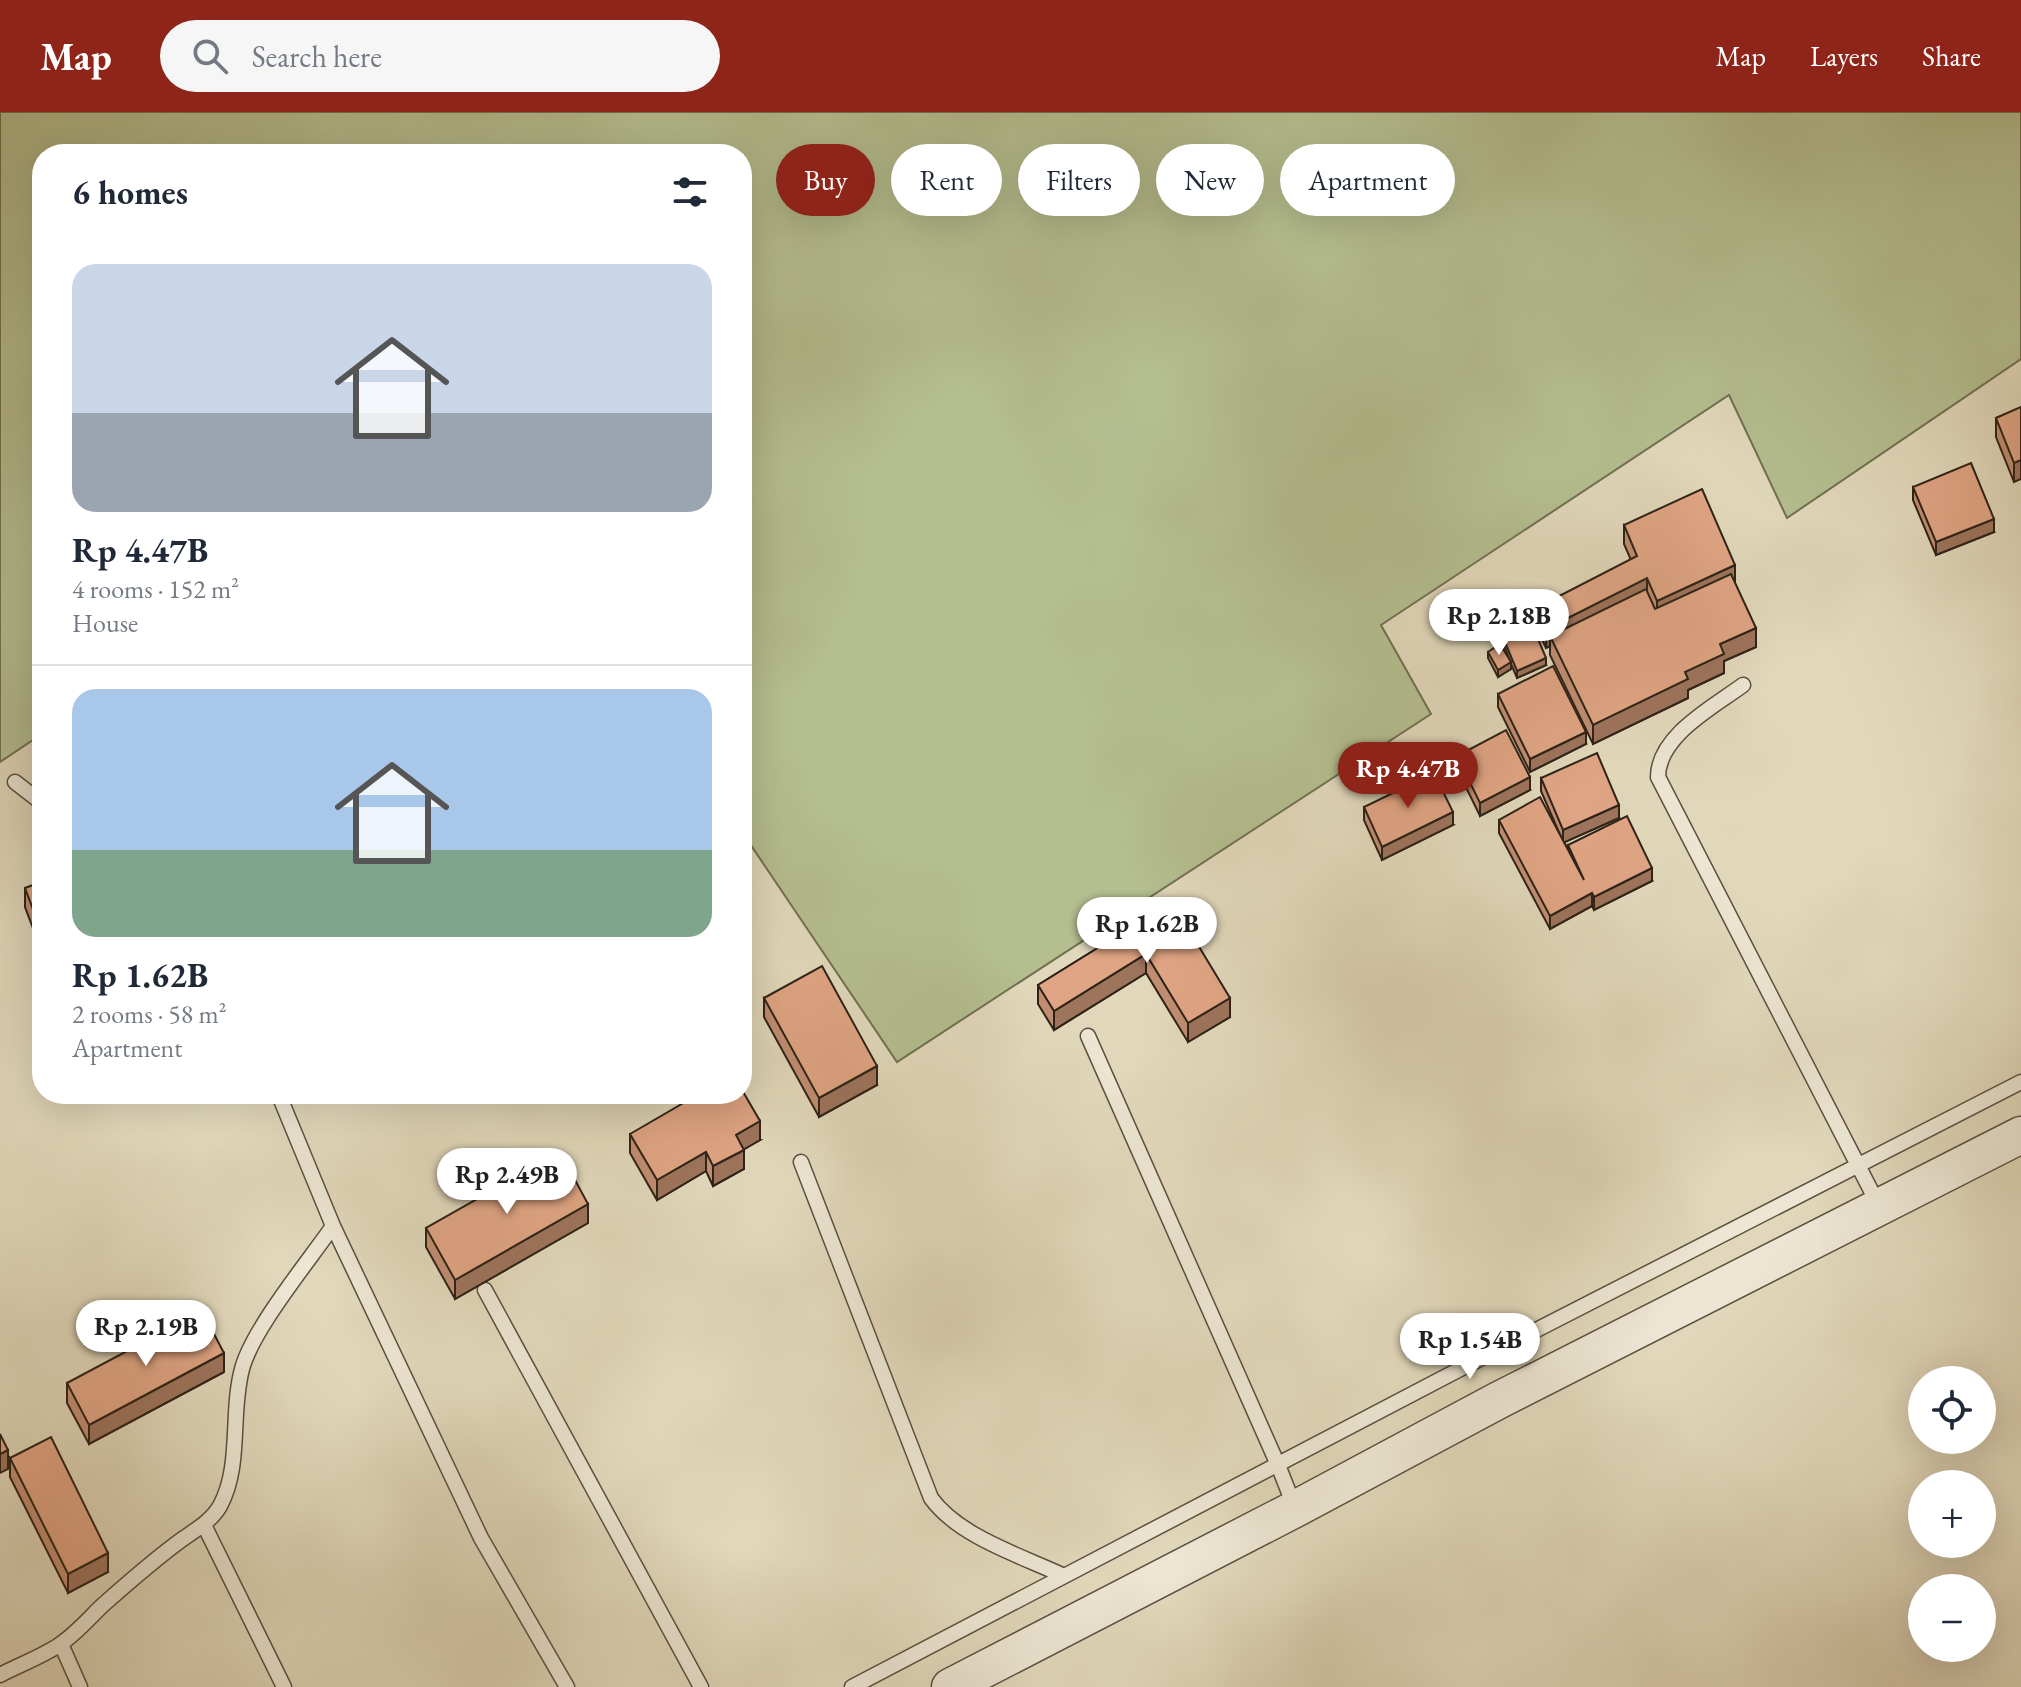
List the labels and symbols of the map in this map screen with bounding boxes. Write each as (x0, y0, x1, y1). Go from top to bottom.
pin: Rp 2.18B (1416, 589, 1582, 657)
pin: Rp 4.47B (1325, 742, 1491, 810)
pin: Rp 1.62B (1064, 897, 1230, 965)
pin: Rp 2.49B (424, 1148, 590, 1216)
pin: Rp 2.19B (63, 1300, 229, 1368)
pin: Rp 1.54B (1387, 1313, 1553, 1381)

